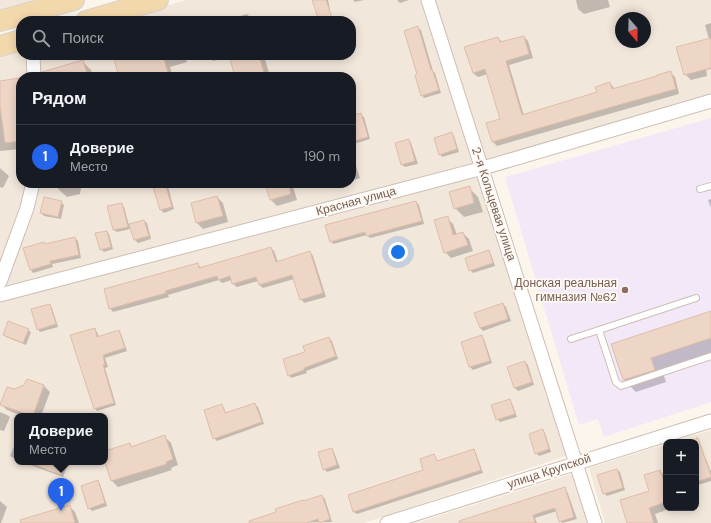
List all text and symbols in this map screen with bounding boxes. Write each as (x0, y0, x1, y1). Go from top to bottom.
north arrow (615, 12, 651, 48)
search box (16, 16, 356, 60)
icon: search (30, 27, 52, 49)
text: Поиск (62, 28, 104, 48)
text: Рядом (32, 87, 87, 109)
text: Доверие (70, 138, 134, 158)
street label: 2-я Кольцевая улица (468, 145, 520, 263)
text: 1 (43, 148, 47, 165)
text: 190 m (304, 148, 340, 165)
text: Место (70, 158, 108, 175)
street label: Красная улица (314, 183, 398, 219)
your location (388, 242, 408, 262)
place label: Донская реальная гимназия №62 (514, 275, 617, 305)
marker: Донская реальная гимназия №62 (620, 285, 630, 295)
popup (14, 413, 108, 465)
text: Доверие (29, 421, 93, 441)
map controls (663, 439, 699, 511)
button: + (663, 439, 699, 475)
text: Место (29, 441, 67, 458)
street label: улица Крупской (505, 450, 593, 492)
button: − (663, 475, 699, 511)
pin: 1 (48, 478, 74, 511)

